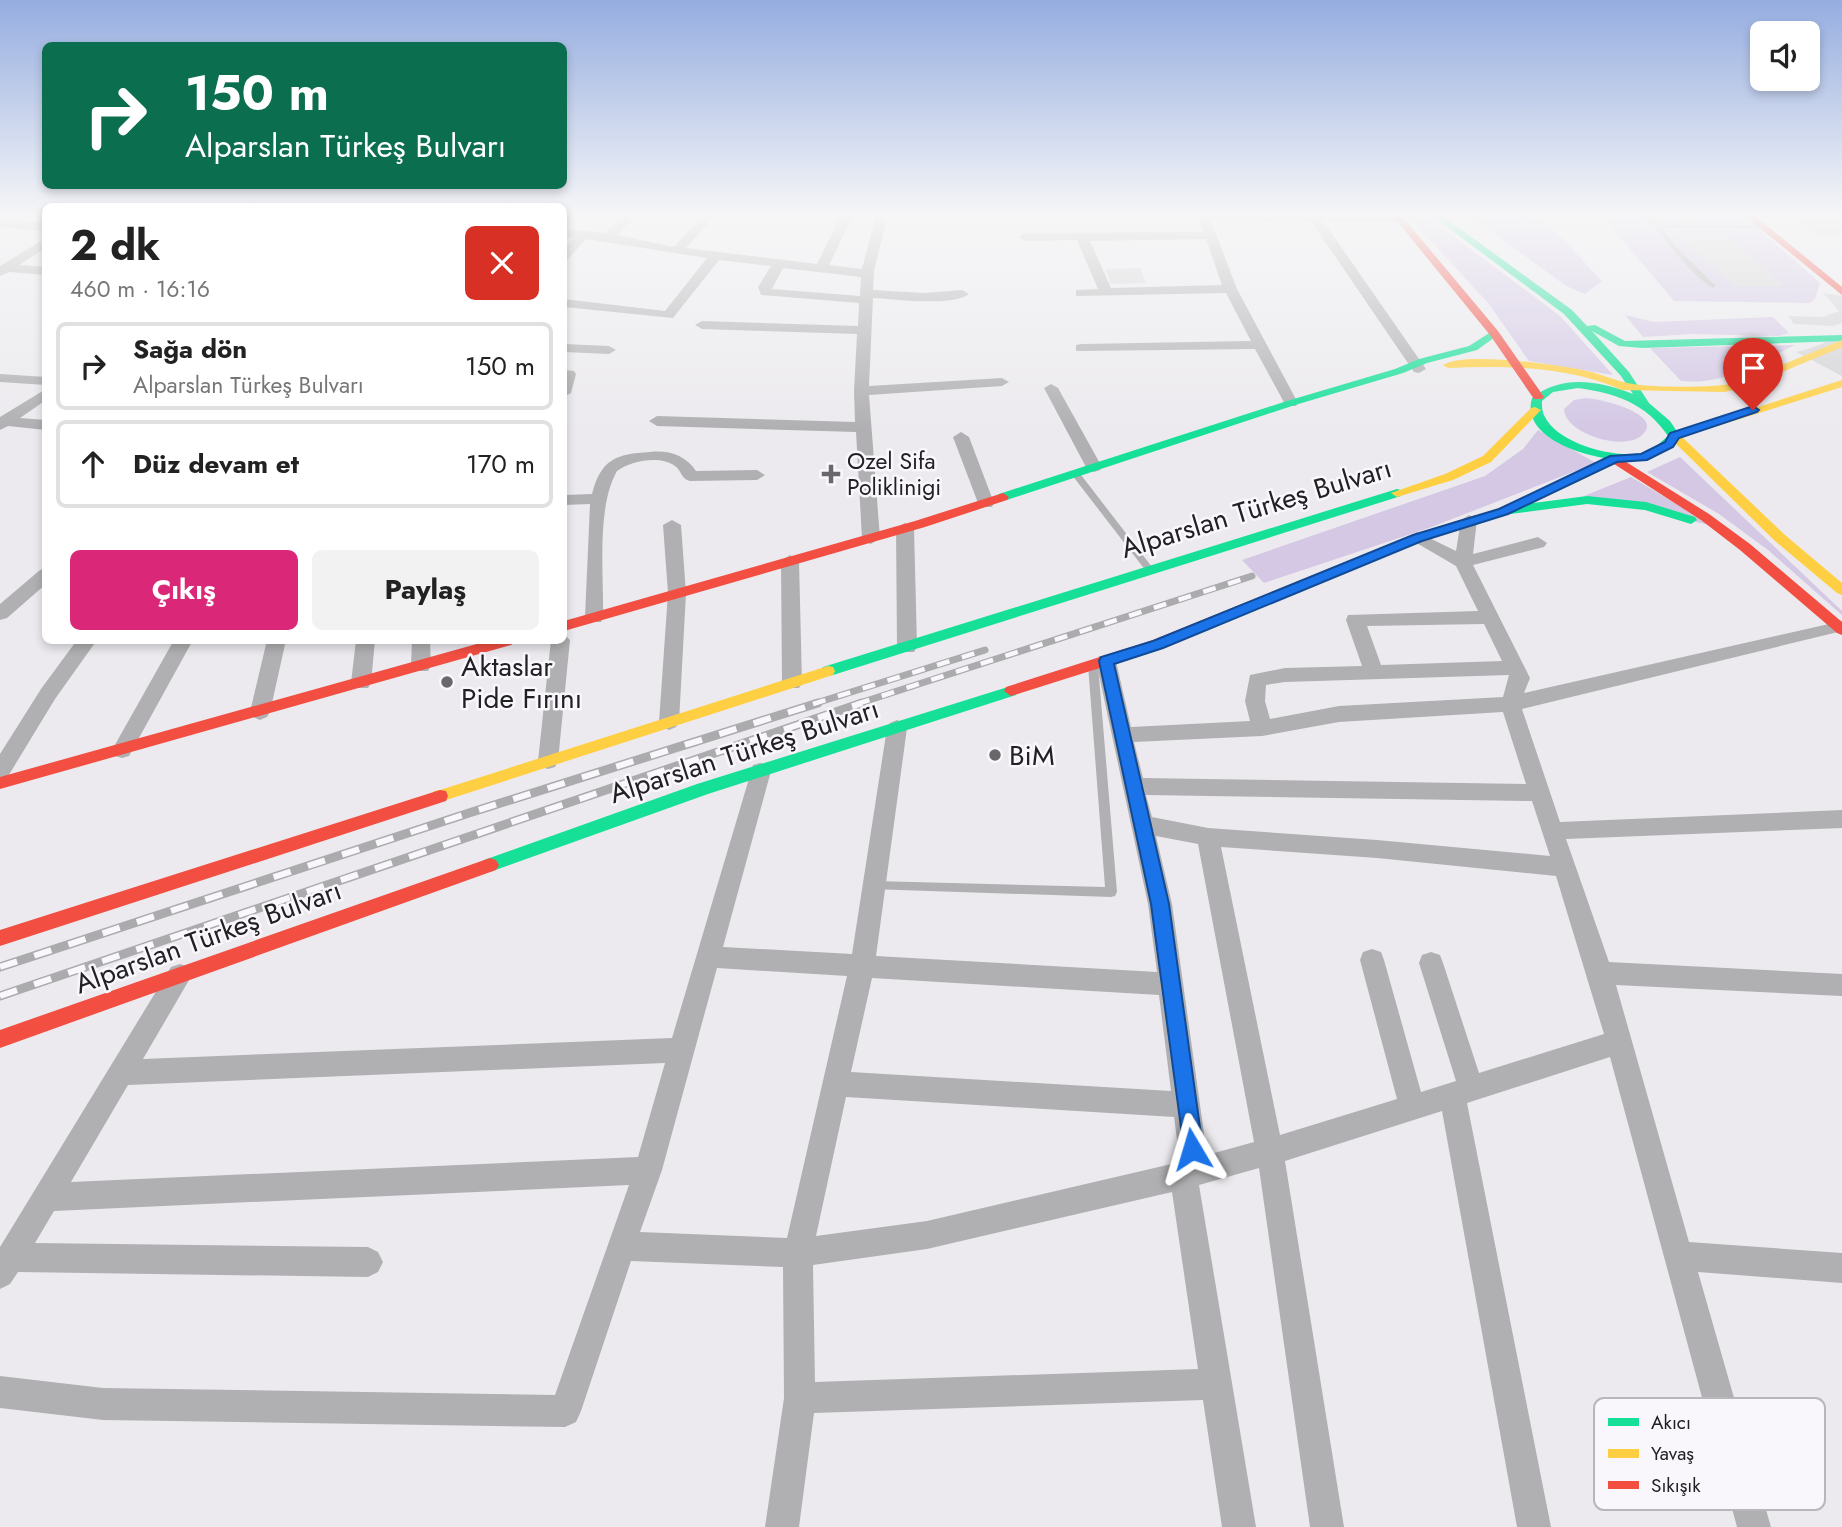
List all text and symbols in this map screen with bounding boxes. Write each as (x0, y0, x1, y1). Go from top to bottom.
map controls (1750, 21, 1820, 91)
button: sound (1750, 21, 1820, 91)
text: 150 m (185, 58, 329, 128)
icon: right (70, 70, 161, 161)
text: Alparslan Türkeş Bulvarı (185, 123, 506, 169)
text: 2 dk (70, 215, 160, 276)
button: close (465, 226, 539, 300)
text: 460 m · 16:16 (70, 272, 210, 306)
text: Sağa dön (133, 330, 247, 368)
pin (1723, 338, 1783, 410)
icon: right (74, 347, 112, 385)
text: 150 m (465, 347, 535, 385)
icon: arrive (1734, 349, 1772, 387)
text: Alparslan Türkeş Bulvarı (133, 368, 364, 402)
place label: Ozel Sifa Poliklinigi (847, 444, 941, 504)
icon: ahead (74, 445, 112, 483)
text: Düz devam et (133, 445, 299, 483)
text: 170 m (466, 445, 535, 483)
street label: Alparslan Türkeş Bulvarı (1116, 447, 1396, 569)
marker: Ozel Sifa Poliklinigi (821, 464, 841, 484)
button: Çıkış (70, 550, 298, 630)
button: Paylaş (312, 550, 539, 630)
place label: Aktaslar Pide Fırını (461, 646, 582, 719)
marker: Aktaslar Pide Fırını (439, 674, 455, 690)
street label: Alparslan Türkeş Bulvarı (604, 688, 884, 814)
place label: BiM (1009, 735, 1055, 776)
marker: BiM (987, 747, 1003, 763)
street label: Alparslan Türkeş Bulvarı (69, 870, 347, 1004)
position arrow (1155, 1112, 1229, 1186)
legend (1594, 1398, 1825, 1510)
text: Akıcı (1651, 1409, 1691, 1436)
text: Yavaş (1651, 1440, 1694, 1467)
text: Sıkışık (1651, 1472, 1701, 1499)

